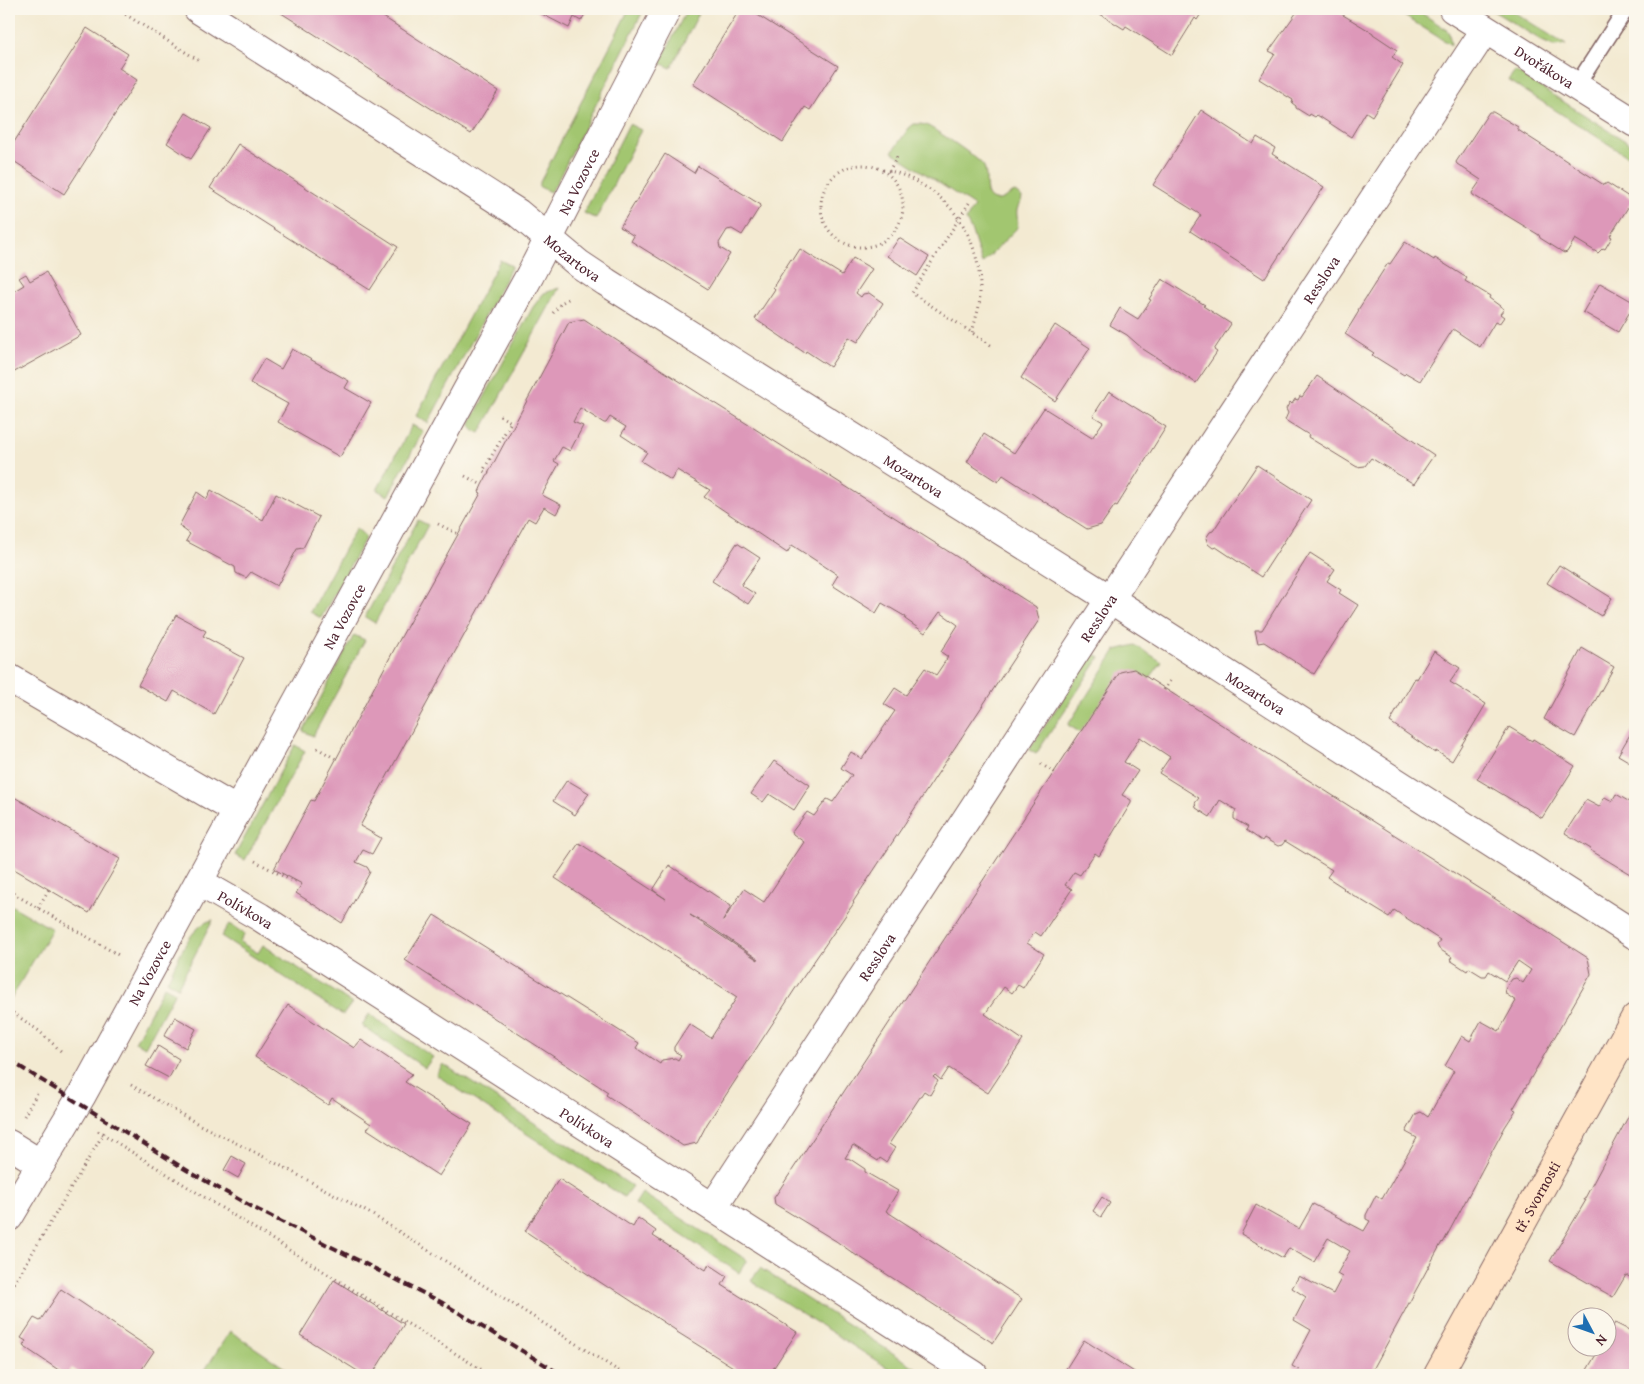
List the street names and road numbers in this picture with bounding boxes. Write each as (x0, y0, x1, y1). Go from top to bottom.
street label: Dvořákova (1511, 40, 1578, 93)
street label: Na Vozovce (552, 144, 604, 218)
street label: Mozartova (540, 229, 605, 286)
street label: Resslova (1297, 251, 1344, 307)
street label: Mozartova (880, 449, 948, 502)
street label: Na Vozovce (317, 579, 370, 653)
street label: Resslova (1074, 589, 1121, 646)
street label: Mozartova (1222, 666, 1290, 719)
street label: Polívkova (214, 885, 277, 933)
street label: Resslova (853, 929, 900, 985)
street label: Na Vozovce (123, 936, 175, 1009)
street label: Polívkova (556, 1102, 618, 1152)
street label: tř. Svornosti (1508, 1157, 1565, 1236)

